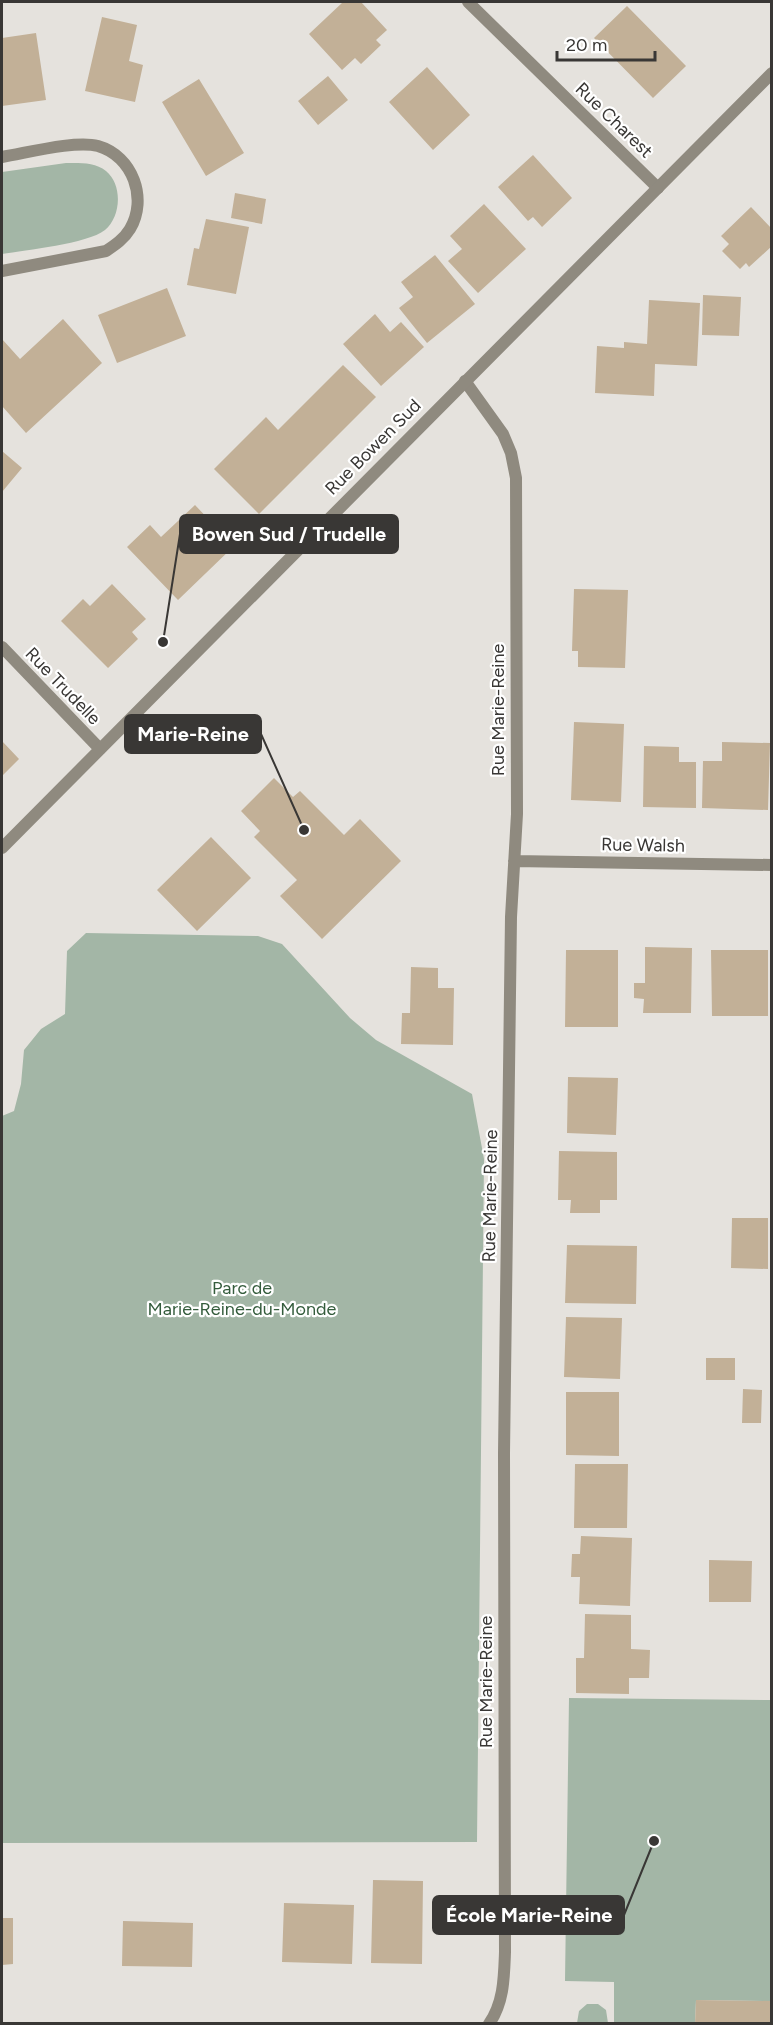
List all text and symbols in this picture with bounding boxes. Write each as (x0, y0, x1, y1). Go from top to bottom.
scale bar (557, 24, 654, 62)
text: 20 m (566, 34, 607, 56)
street label: Rue Charest (571, 78, 657, 162)
street label: Rue Bowen Sud (320, 394, 426, 500)
callout: Bowen Sud / Trudelle (180, 515, 398, 553)
text: Bowen Sud / Trudelle (192, 522, 386, 546)
street label: Rue Trudelle (21, 643, 105, 729)
street label: Rue Marie-Reine (487, 643, 509, 776)
callout: Marie-Reine (125, 715, 261, 753)
text: Marie-Reine (137, 722, 249, 746)
street label: Rue Walsh (601, 833, 685, 857)
street label: Rue Marie-Reine (478, 1129, 502, 1263)
park label: Parc de Marie-Reine-du-Monde (148, 1277, 337, 1320)
street label: Rue Marie-Reine (475, 1615, 497, 1748)
callout: École Marie-Reine (433, 1896, 624, 1934)
text: École Marie-Reine (446, 1903, 612, 1927)

